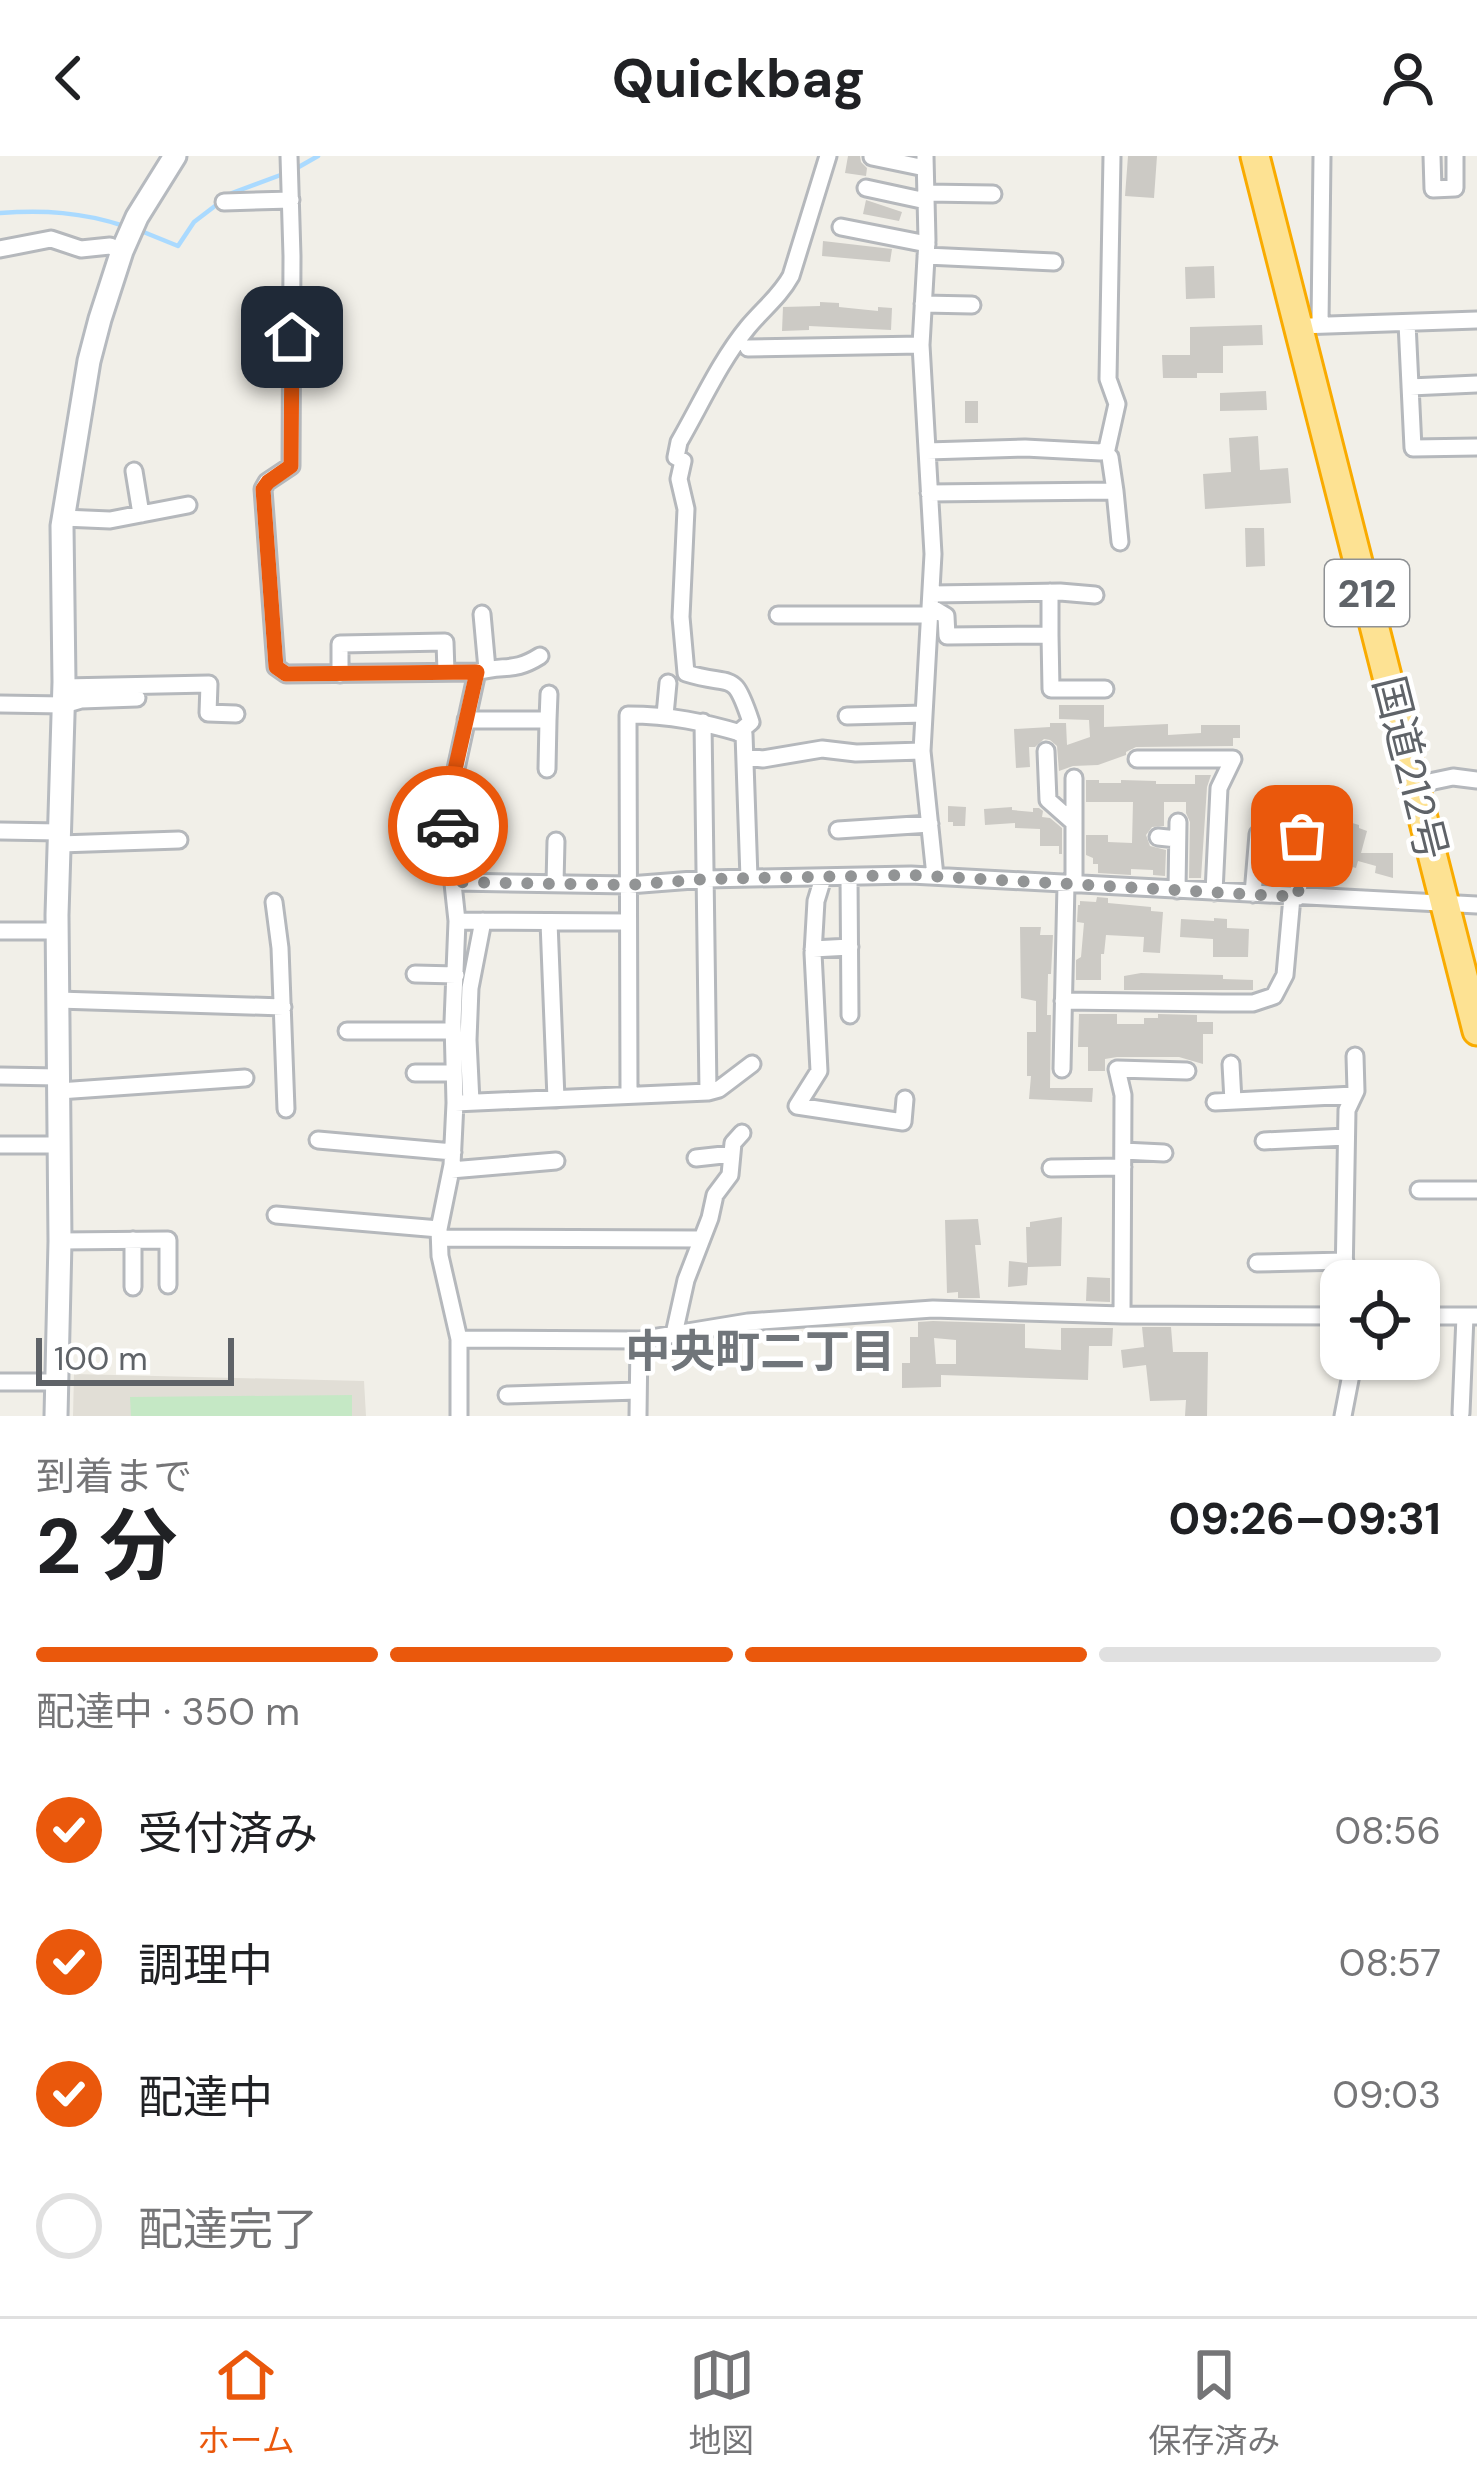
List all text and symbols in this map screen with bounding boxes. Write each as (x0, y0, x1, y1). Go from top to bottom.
text: Quickbag (612, 43, 865, 114)
icon: back (36, 45, 102, 111)
icon: person (1375, 45, 1441, 111)
pin (241, 286, 343, 388)
icon: home (259, 304, 325, 370)
road number: 212 (1325, 560, 1409, 626)
street label: 国道212号 (1361, 671, 1460, 866)
courier (388, 766, 508, 886)
pin (1251, 785, 1353, 887)
icon: car (415, 793, 481, 859)
icon: bag (1269, 803, 1335, 869)
map controls (1320, 1260, 1440, 1380)
button: locate (1320, 1260, 1440, 1380)
district label: 中央町二丁目 (625, 1322, 895, 1381)
scale bar (36, 1332, 234, 1385)
text: 100 m (54, 1337, 148, 1380)
text: 到着まで (36, 1451, 192, 1502)
text: 09:26–09:31 (1169, 1489, 1441, 1548)
text: 2 分 (36, 1496, 177, 1597)
text: 配達中 · 350 m (36, 1686, 300, 1737)
icon: check (36, 1797, 102, 1863)
text: 受付済み (138, 1804, 318, 1863)
text: 08:56 (1334, 1805, 1441, 1856)
icon: check (36, 1929, 102, 1995)
text: 調理中 (138, 1936, 273, 1995)
text: 08:57 (1339, 1937, 1441, 1988)
icon: check (36, 2061, 102, 2127)
text: 配達中 (138, 2068, 273, 2127)
text: 09:03 (1332, 2069, 1441, 2120)
text: 配達完了 (138, 2200, 318, 2259)
tab: ホーム (197, 2342, 295, 2462)
tab: 地図 (689, 2342, 755, 2462)
tab: 保存済み (1148, 2342, 1280, 2462)

